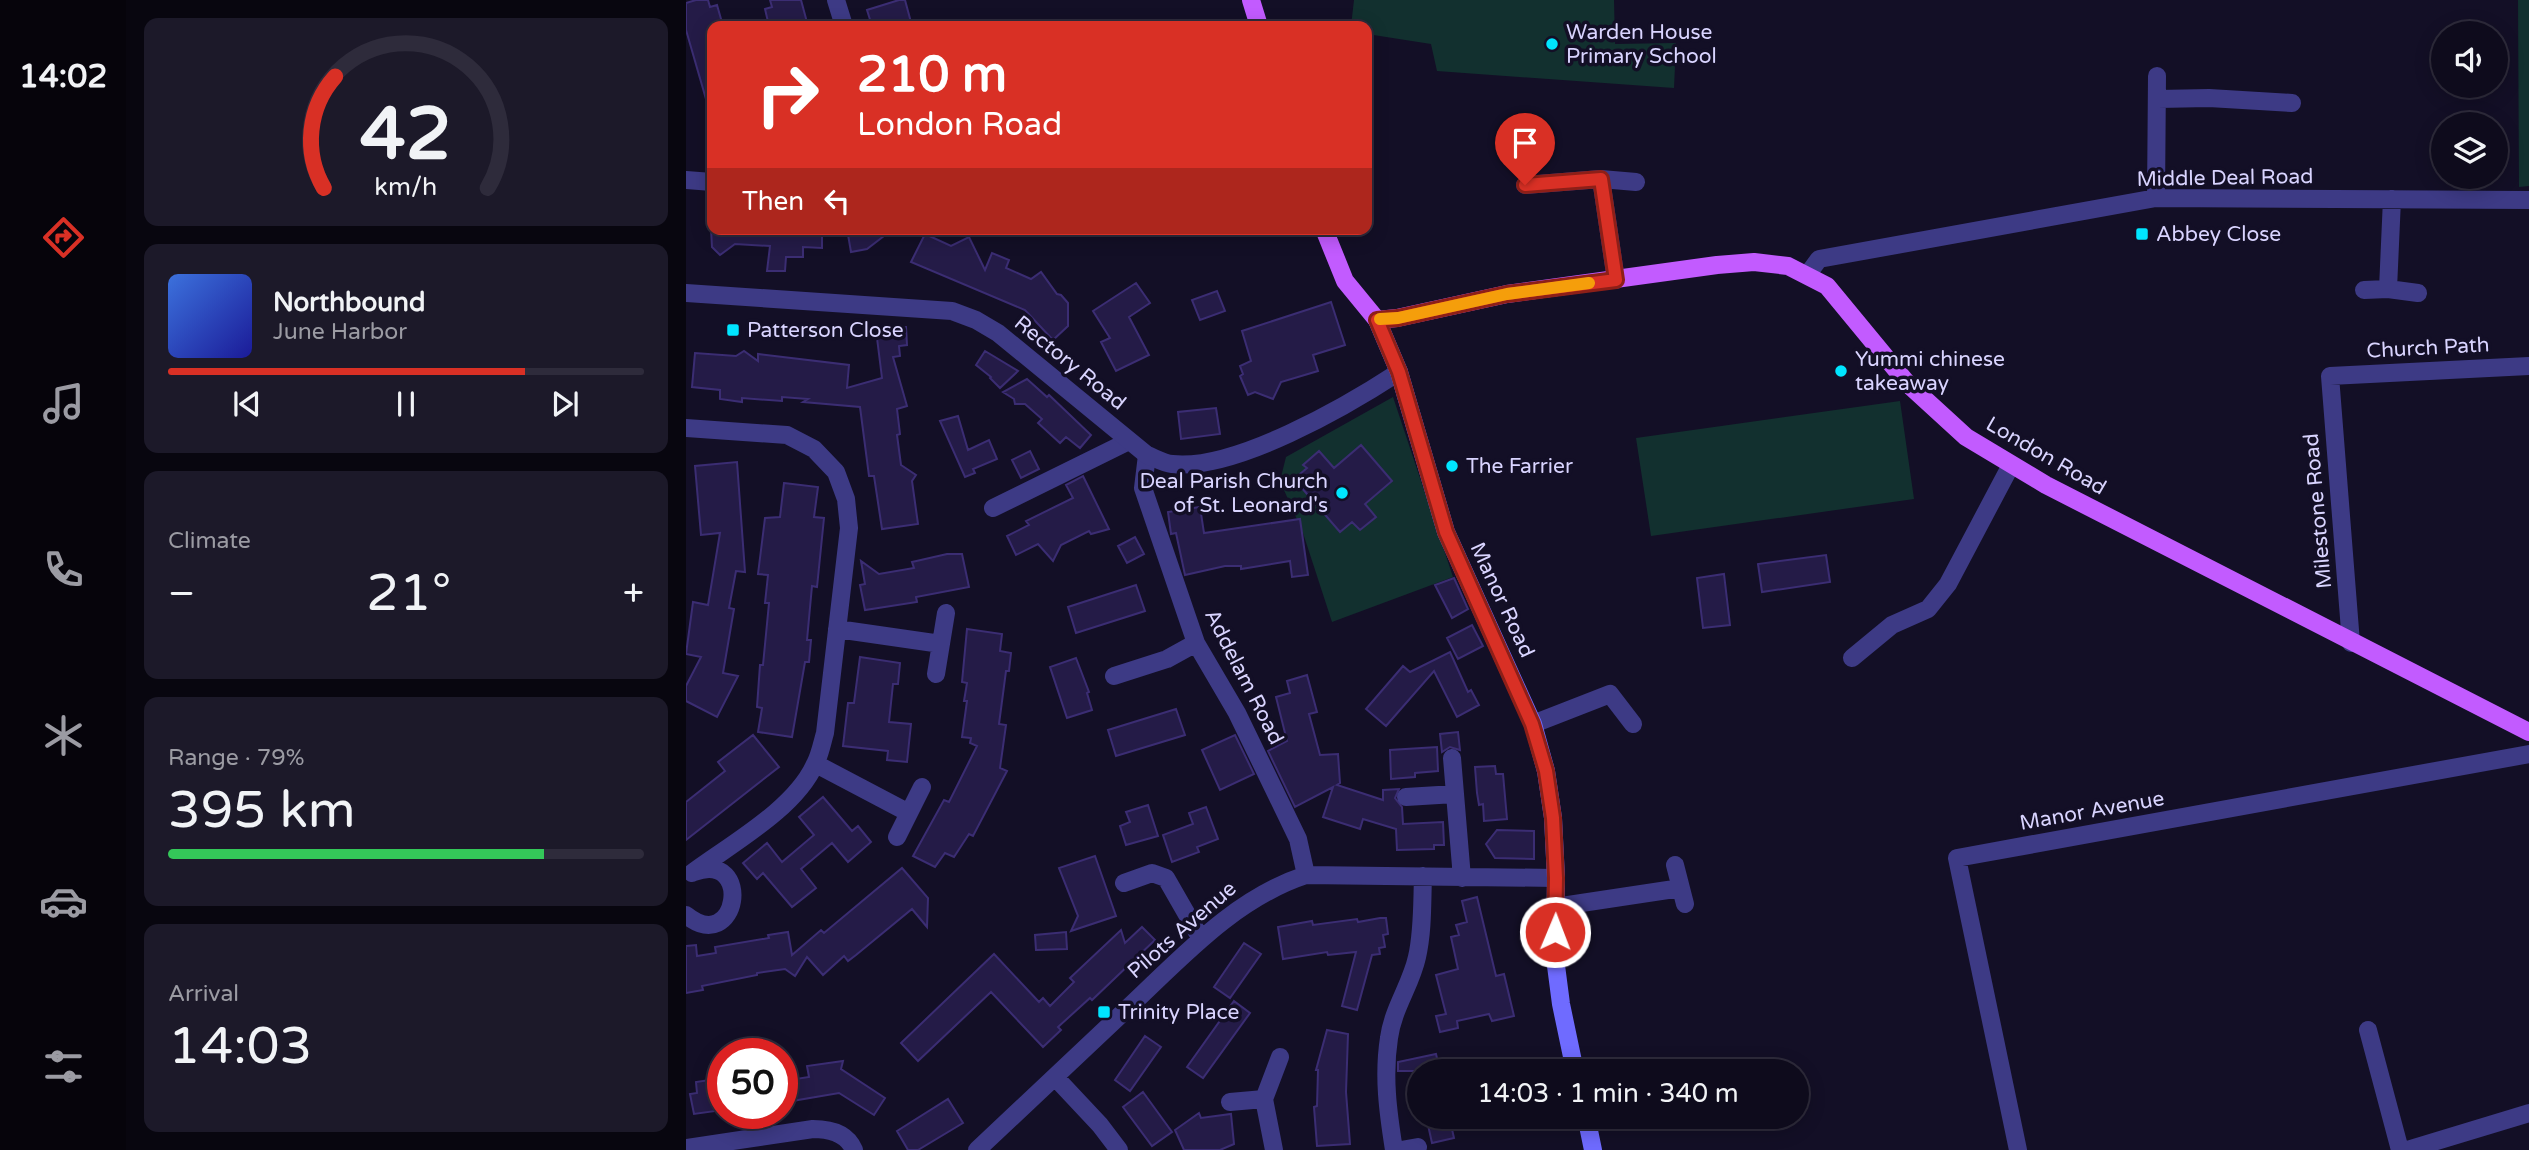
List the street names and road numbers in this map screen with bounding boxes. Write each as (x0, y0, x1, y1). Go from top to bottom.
street label: Middle Deal Road (2136, 164, 2314, 192)
street label: Rectory Road (1009, 310, 1131, 416)
street label: Church Path (2366, 332, 2490, 364)
street label: London Road (1981, 411, 2111, 501)
street label: Milestone Road (2299, 432, 2337, 590)
street label: Manor Road (1464, 539, 1540, 661)
street label: Addelam Road (1199, 605, 1289, 749)
street label: Manor Avenue (2018, 786, 2166, 836)
street label: Pilots Avenue (1123, 876, 1242, 984)

